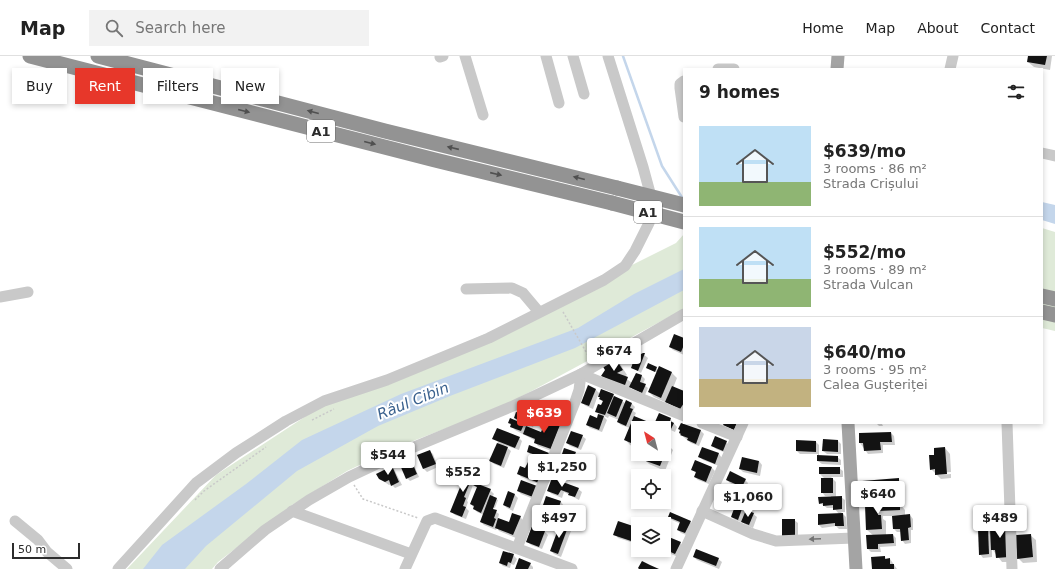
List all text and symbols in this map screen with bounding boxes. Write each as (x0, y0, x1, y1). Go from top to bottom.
search box (89, 10, 369, 46)
text: Map (20, 17, 65, 39)
icon: search (103, 17, 125, 39)
text: Search here (135, 19, 225, 37)
text: Home (802, 20, 844, 36)
text: Map (866, 20, 895, 36)
text: About (917, 20, 959, 36)
text: Contact (981, 20, 1035, 36)
chip: Buy (12, 68, 67, 104)
chip: Rent (75, 68, 135, 104)
chip: Filters (143, 68, 213, 104)
chip: New (221, 68, 279, 104)
icon: filters (1005, 81, 1027, 103)
text: 9 homes (699, 82, 780, 102)
one-way arrow (238, 108, 250, 114)
one-way arrow (307, 109, 319, 115)
road number: A1 (307, 120, 335, 142)
one-way arrow (364, 140, 376, 146)
text: $639/mo (823, 141, 906, 161)
icon: home (731, 142, 779, 190)
one-way arrow (446, 144, 459, 150)
text: 3 rooms · 86 m² (823, 161, 927, 176)
one-way arrow (490, 172, 503, 178)
one-way arrow (573, 175, 585, 181)
text: Strada Crișului (823, 176, 919, 191)
road number: A1 (634, 201, 662, 223)
text: $552/mo (823, 242, 906, 262)
icon: home (731, 243, 779, 291)
text: 3 rooms · 89 m² (823, 262, 927, 277)
text: Strada Vulcan (823, 277, 913, 292)
pin: $674 (590, 338, 638, 372)
text: $640/mo (823, 342, 906, 362)
text: $674 (596, 343, 632, 358)
icon: home (731, 343, 779, 391)
text: 3 rooms · 95 m² (823, 362, 927, 377)
text: Calea Gușteriței (823, 377, 928, 392)
water label: Râul Cibin (374, 378, 452, 424)
pin: $639 (520, 400, 568, 434)
text: $639 (526, 405, 562, 420)
north arrow (631, 421, 671, 461)
map controls (631, 421, 671, 557)
pin: $544 (364, 442, 412, 476)
text: $544 (370, 447, 406, 462)
pin: $1,250 (529, 454, 595, 488)
pin: $552 (439, 459, 487, 493)
text: $1,250 (537, 459, 587, 474)
text: $552 (445, 464, 481, 479)
button: locate (631, 469, 671, 509)
pin: $640 (854, 481, 902, 515)
pin: $1,060 (715, 484, 781, 518)
text: $640 (860, 486, 896, 501)
text: $1,060 (723, 489, 773, 504)
pin: $497 (535, 505, 583, 539)
pin: $489 (976, 505, 1024, 539)
text: $497 (541, 510, 577, 525)
text: $489 (982, 510, 1018, 525)
button: layers (631, 517, 671, 557)
one-way arrow (809, 536, 821, 543)
scale bar (12, 541, 80, 560)
text: 50 m (18, 543, 46, 556)

